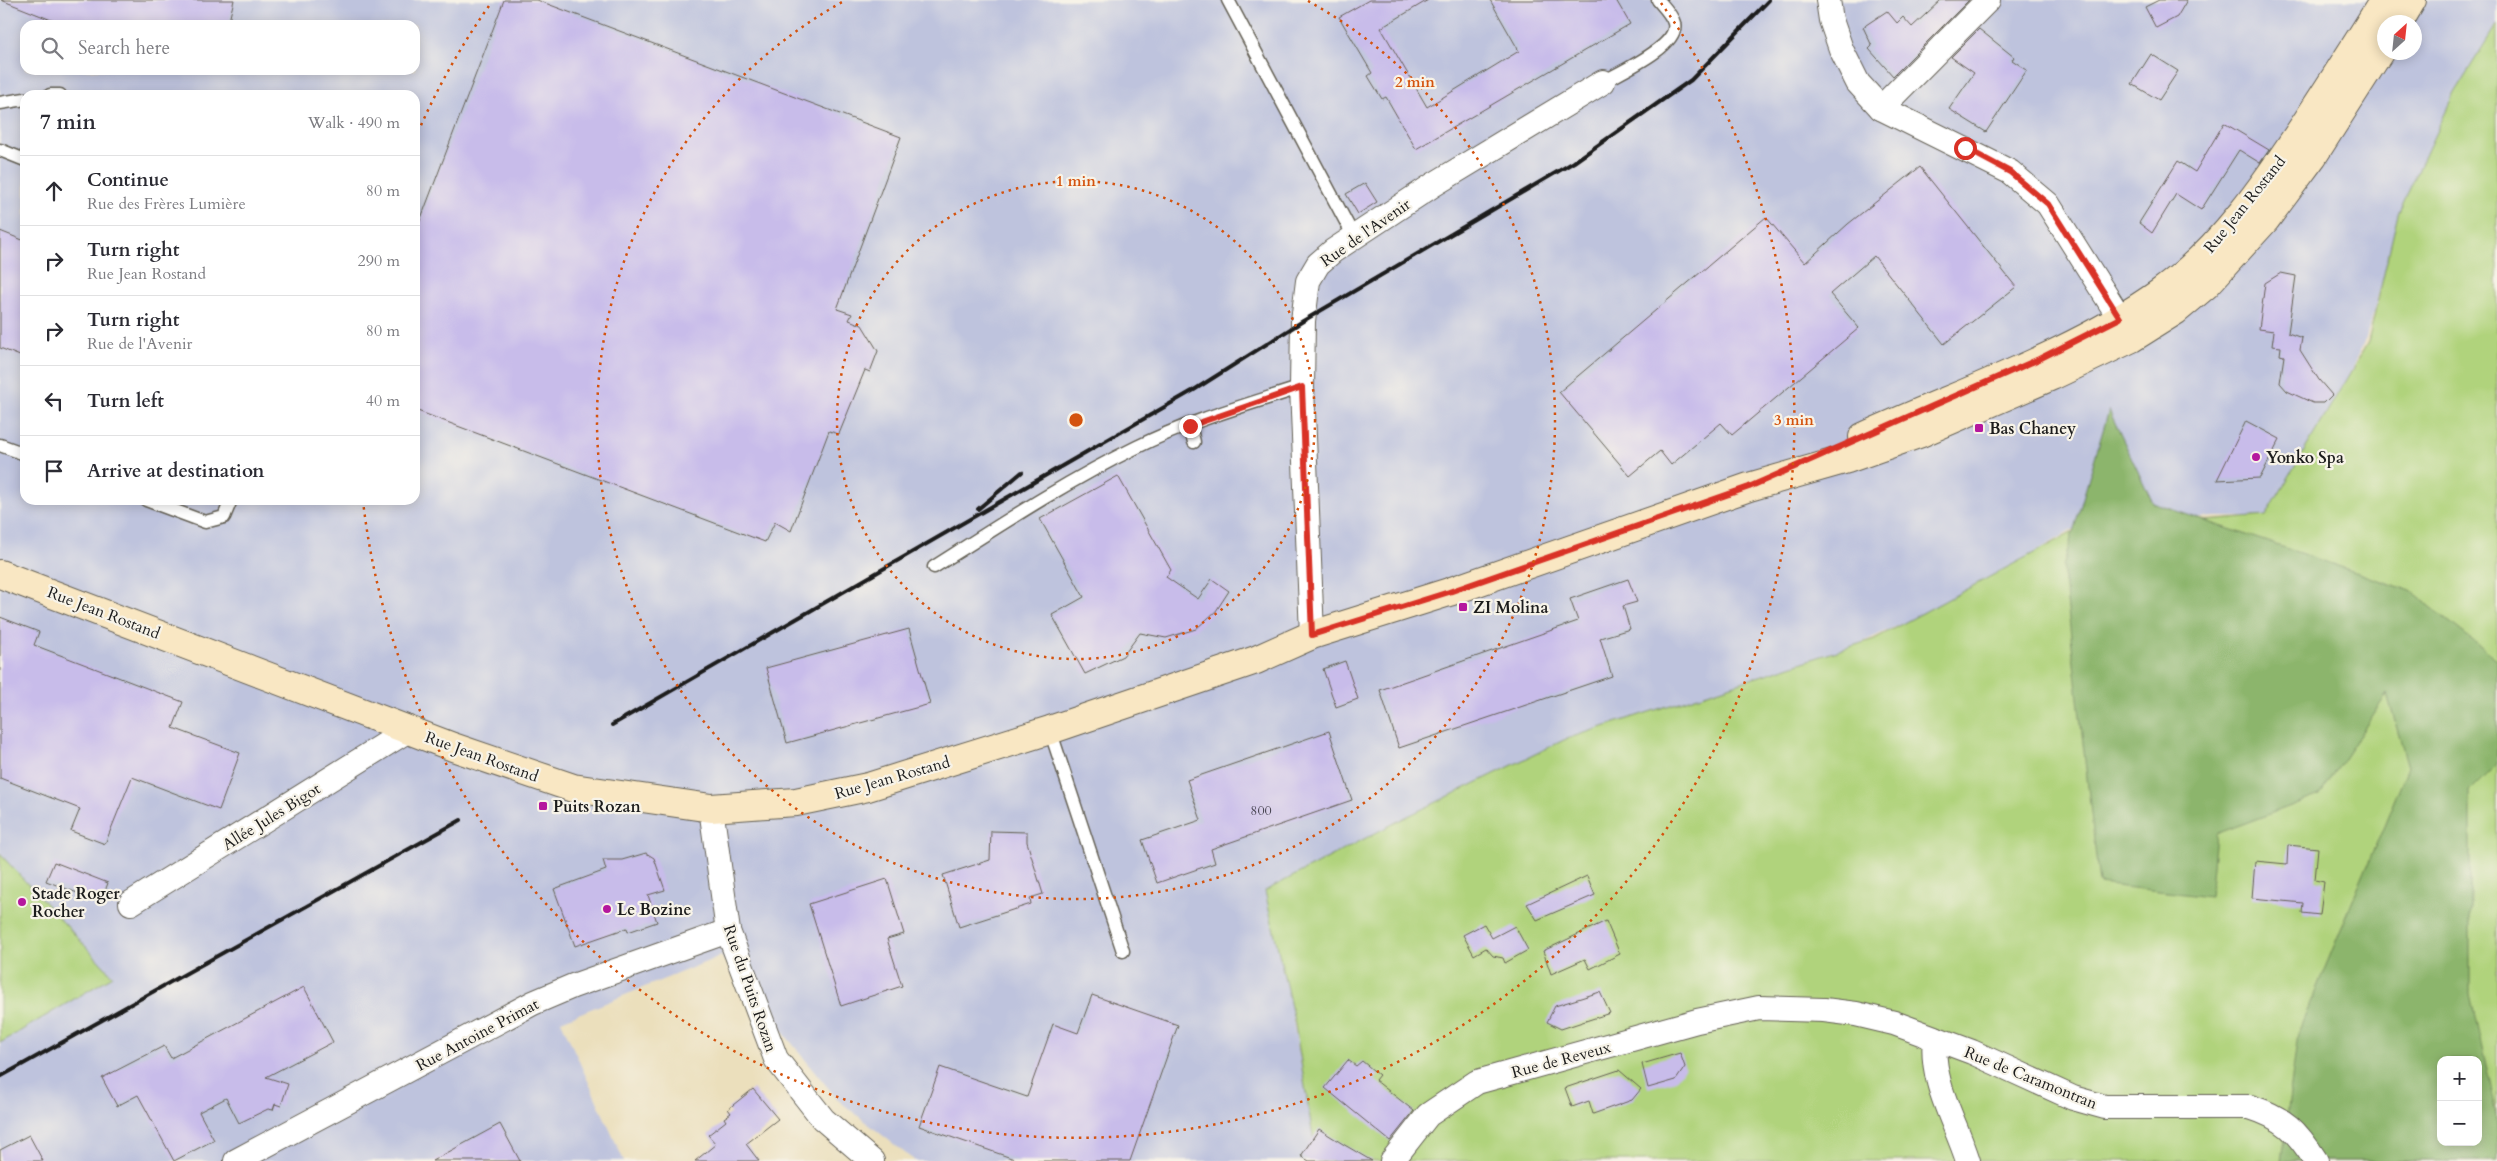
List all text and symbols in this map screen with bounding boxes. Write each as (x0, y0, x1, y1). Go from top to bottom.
north arrow (2377, 15, 2422, 60)
search box (20, 20, 420, 75)
icon: search (38, 34, 66, 62)
text: Search here (78, 35, 170, 61)
text: 2 min (1395, 72, 1435, 92)
text: 7 min (40, 108, 96, 137)
text: Walk · 490 m (308, 112, 400, 134)
route start (1954, 137, 1977, 160)
street label: Rue Jean Rostand (2199, 151, 2291, 258)
text: Continue (87, 167, 169, 193)
text: 1 min (1056, 171, 1096, 191)
icon: ahead (40, 177, 68, 205)
text: 80 m (366, 180, 400, 202)
text: Rue des Frères Lumière (87, 193, 246, 215)
street label: Rue de l'Avenir (1316, 193, 1415, 272)
text: Turn right (87, 237, 179, 263)
icon: right (40, 247, 68, 275)
text: 290 m (358, 250, 400, 272)
text: Rue Jean Rostand (87, 263, 206, 285)
text: Turn right (87, 307, 179, 333)
icon: right (40, 317, 68, 345)
text: 80 m (366, 320, 400, 342)
text: Rue de l'Avenir (87, 333, 192, 355)
icon: left (40, 387, 68, 415)
text: Turn left (87, 388, 164, 414)
text: 40 m (366, 390, 400, 412)
text: 3 min (1774, 410, 1814, 430)
centre of rings (1067, 411, 1085, 429)
route end (1179, 415, 1202, 438)
place label: Bas Chaney (1989, 418, 2076, 440)
marker: Bas Chaney (1973, 422, 1985, 434)
place label: Yonko Spa (2266, 447, 2344, 469)
marker: Yonko Spa (2250, 451, 2262, 463)
icon: arrive (40, 457, 68, 485)
text: Arrive at destination (87, 458, 264, 484)
street label: Rue Jean Rostand (44, 581, 164, 645)
place label: ZI Molina (1473, 597, 1548, 619)
marker: ZI Molina (1457, 601, 1469, 613)
street label: Rue Jean Rostand (422, 726, 542, 788)
street label: Rue Jean Rostand (832, 751, 953, 805)
street label: Allée Jules Bigot (218, 778, 325, 856)
place label: Puits Rozan (553, 796, 641, 818)
marker: Puits Rozan (537, 800, 549, 812)
house number: 800 (1250, 801, 1272, 820)
place label: Stade Roger Rocher (32, 883, 120, 923)
marker: Stade Roger Rocher (16, 896, 28, 908)
place label: Le Bozine (617, 899, 691, 921)
marker: Le Bozine (601, 903, 613, 915)
street label: Rue du Puits Rozan (718, 922, 782, 1055)
street label: Rue Antoine Primat (412, 993, 543, 1077)
street label: Rue de Reveux (1509, 1036, 1613, 1084)
street label: Rue de Caramontran (1961, 1041, 2100, 1115)
map controls (2437, 1056, 2482, 1146)
button: + (2437, 1056, 2482, 1101)
button: − (2437, 1101, 2482, 1146)

